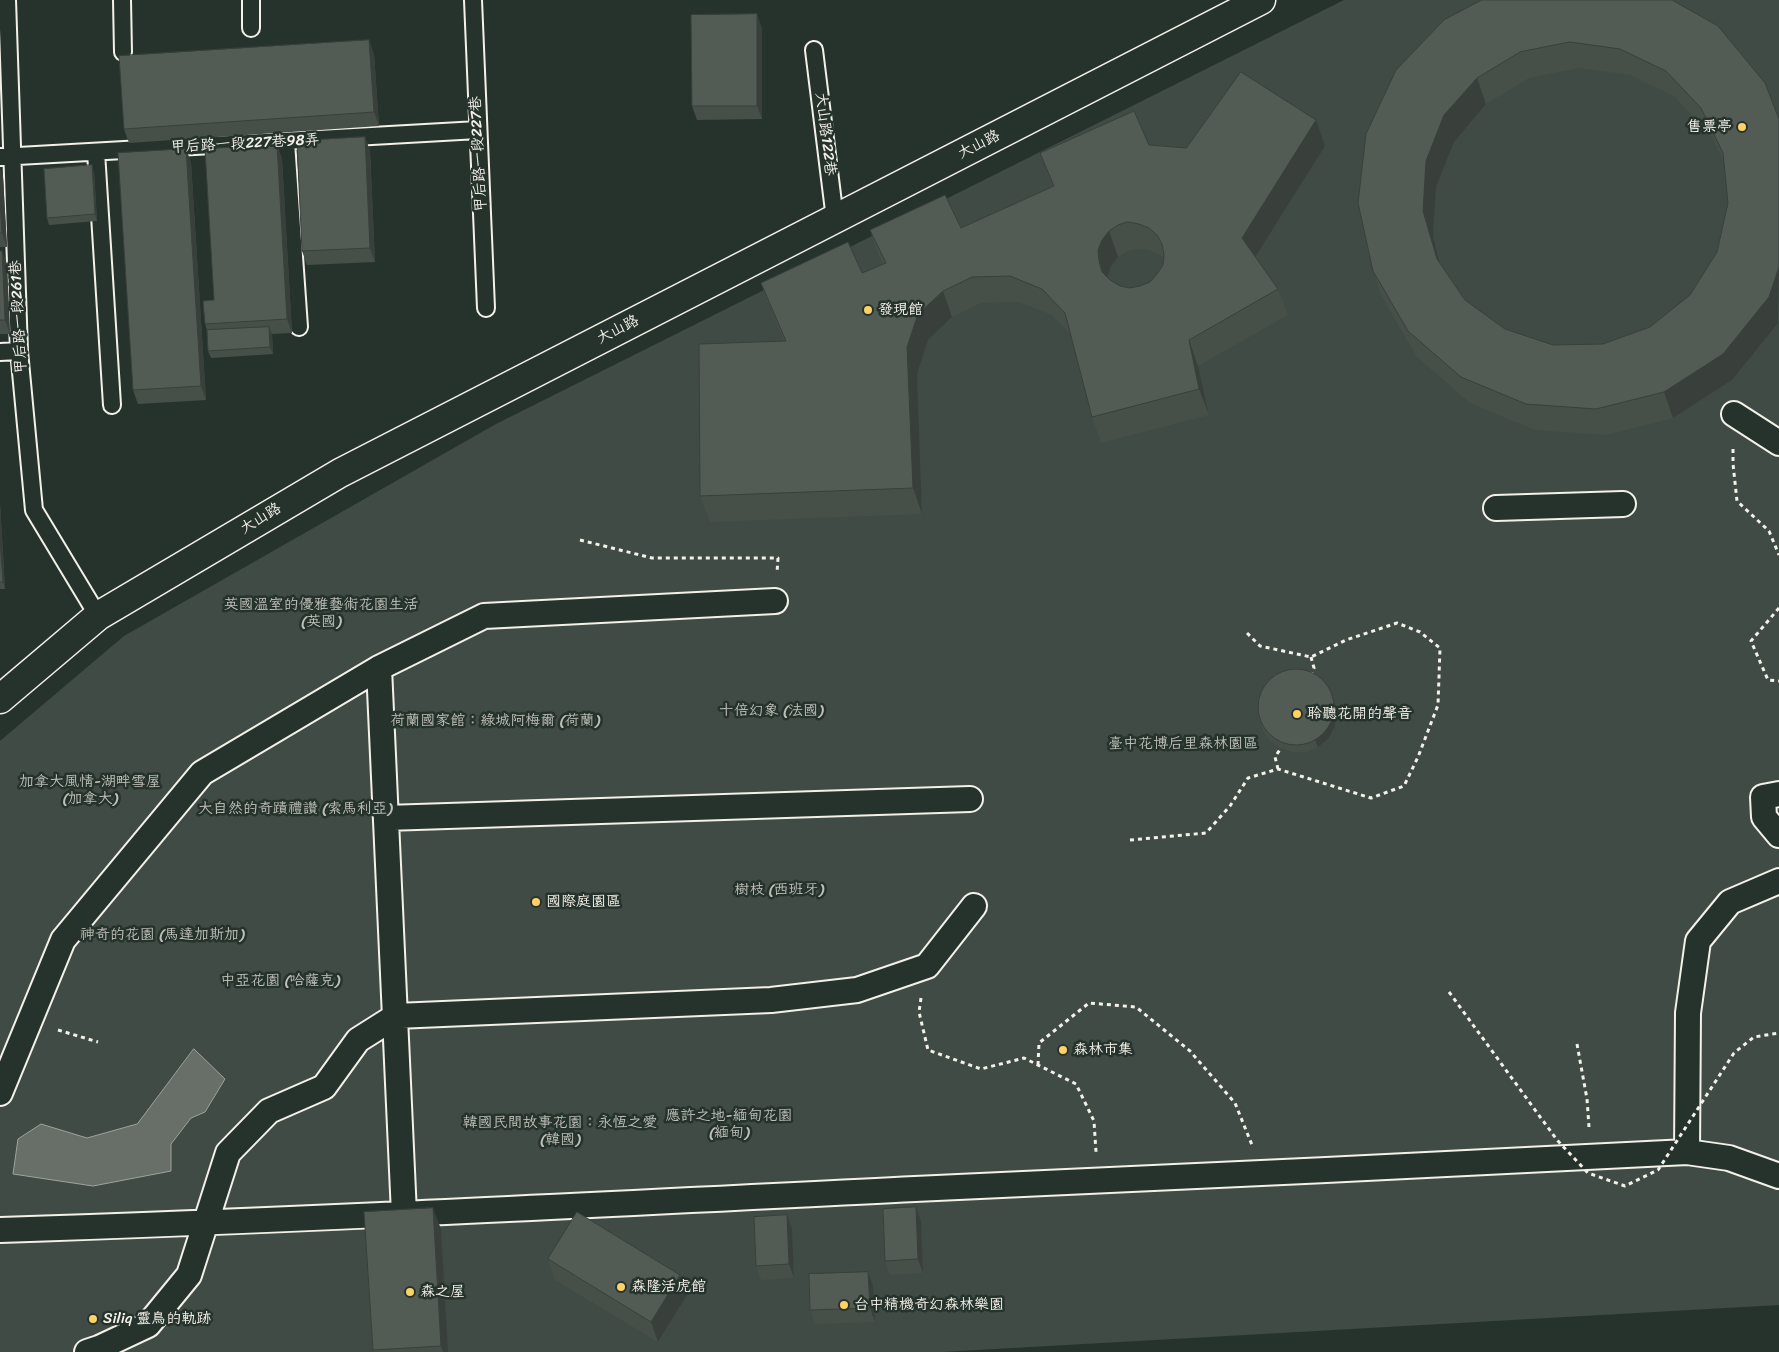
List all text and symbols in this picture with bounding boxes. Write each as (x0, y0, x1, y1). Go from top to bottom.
street label: 大山路122巷 (811, 91, 839, 177)
street label: 甲后路一段227巷 (467, 96, 491, 212)
place label: 售票亭 (1687, 118, 1732, 136)
marker: 售票亭 (1736, 121, 1748, 133)
street label: 大山路 (955, 127, 1003, 163)
street label: 甲后路一段227巷98弄 (170, 131, 320, 157)
street label: 甲后路一段261巷 (7, 260, 31, 374)
place label: 發現館 (878, 301, 923, 319)
marker: 發現館 (862, 304, 874, 316)
street label: 大山路 (594, 312, 642, 348)
street label: 大山路 (237, 500, 285, 538)
park label: 英國溫室的優雅藝術花園生活 (英國) (224, 596, 418, 631)
park label: 十倍幻象 (法國) (719, 702, 823, 720)
place label: 聆聽花開的聲音 (1307, 705, 1412, 723)
marker: 聆聽花開的聲音 (1291, 708, 1303, 720)
park label: 荷蘭國家館：綠城阿梅爾 (荷蘭) (390, 712, 600, 730)
park label: 臺中花博后里森林園區 (1108, 735, 1258, 753)
park label: 加拿大風情-湖畔雪屋 (加拿大) (19, 773, 161, 808)
park label: 大自然的奇蹟禮讚 (索馬利亞) (198, 800, 392, 818)
park label: 樹枝 (西班牙) (734, 881, 824, 899)
place label: 國際庭園區 (546, 893, 621, 911)
marker: 國際庭園區 (530, 896, 542, 908)
park label: 神奇的花園 (馬達加斯加) (80, 926, 244, 944)
park label: 中亞花園 (哈薩克) (220, 972, 340, 990)
place label: 森林市集 (1073, 1041, 1133, 1059)
marker: 森林市集 (1057, 1044, 1069, 1056)
park label: 應許之地-緬甸花園 (緬甸) (666, 1107, 792, 1142)
park label: 韓國民間故事花園：永恆之愛 (韓國) (463, 1114, 657, 1149)
place label: 森隆活虎館 (631, 1278, 706, 1296)
marker: 森隆活虎館 (615, 1281, 627, 1293)
place label: 森之屋 (420, 1283, 465, 1301)
marker: 森之屋 (404, 1286, 416, 1298)
place label: 台中精機奇幻森林樂園 (854, 1296, 1004, 1314)
marker: 台中精機奇幻森林樂園 (838, 1299, 850, 1311)
place label: Siliq 靈鳥的軌跡 (103, 1310, 211, 1328)
marker: Siliq 靈鳥的軌跡 (87, 1313, 99, 1325)

